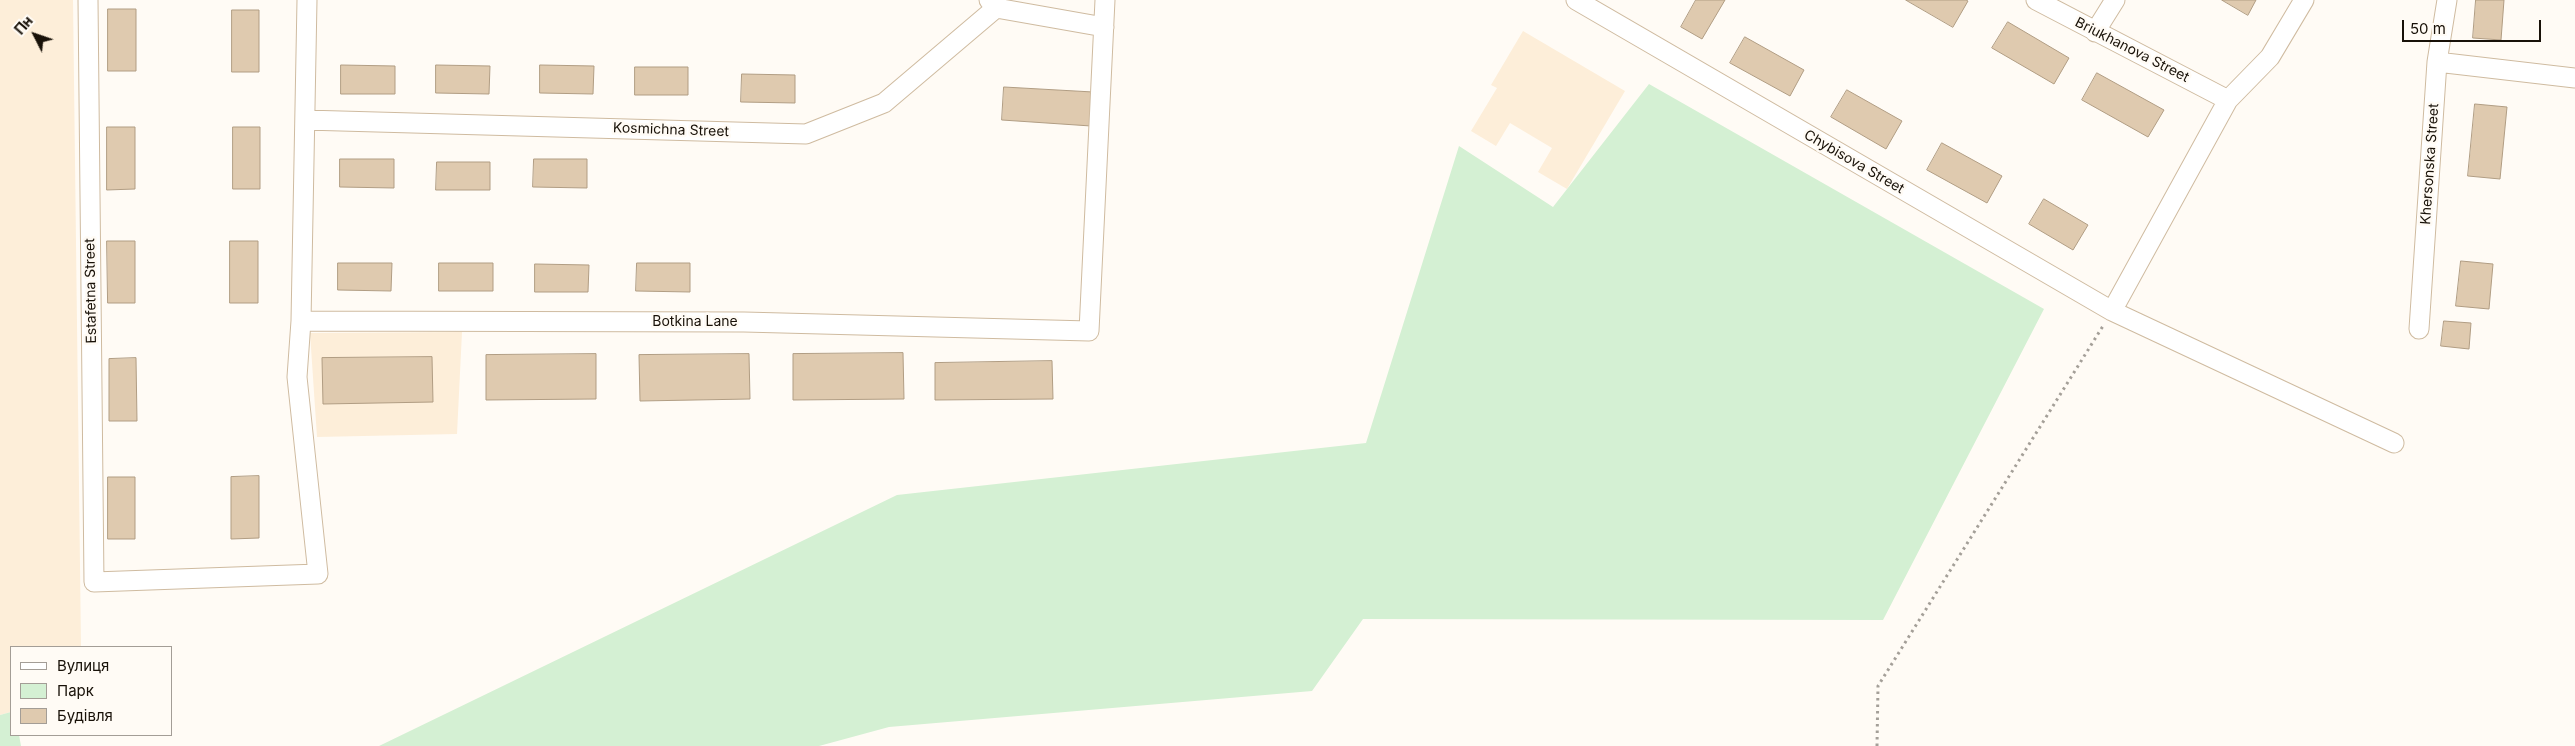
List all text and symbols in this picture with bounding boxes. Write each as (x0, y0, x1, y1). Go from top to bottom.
north arrow (10, 10, 60, 60)
scale bar (2405, 10, 2544, 42)
text: Пн (11, 12, 36, 38)
street label: Briukhanova Street (2072, 14, 2192, 86)
text: 50 m (2410, 19, 2446, 38)
street label: Khersonska Street (2417, 103, 2443, 225)
street label: Kosmichna Street (613, 120, 729, 140)
street label: Chybisova Street (1801, 127, 1907, 197)
street label: Estafetna Street (82, 238, 100, 344)
street label: Botkina Lane (652, 314, 738, 330)
legend (10, 646, 172, 736)
text: Вулиця (57, 656, 109, 675)
text: Парк (57, 681, 94, 700)
text: Будівля (57, 706, 113, 725)

